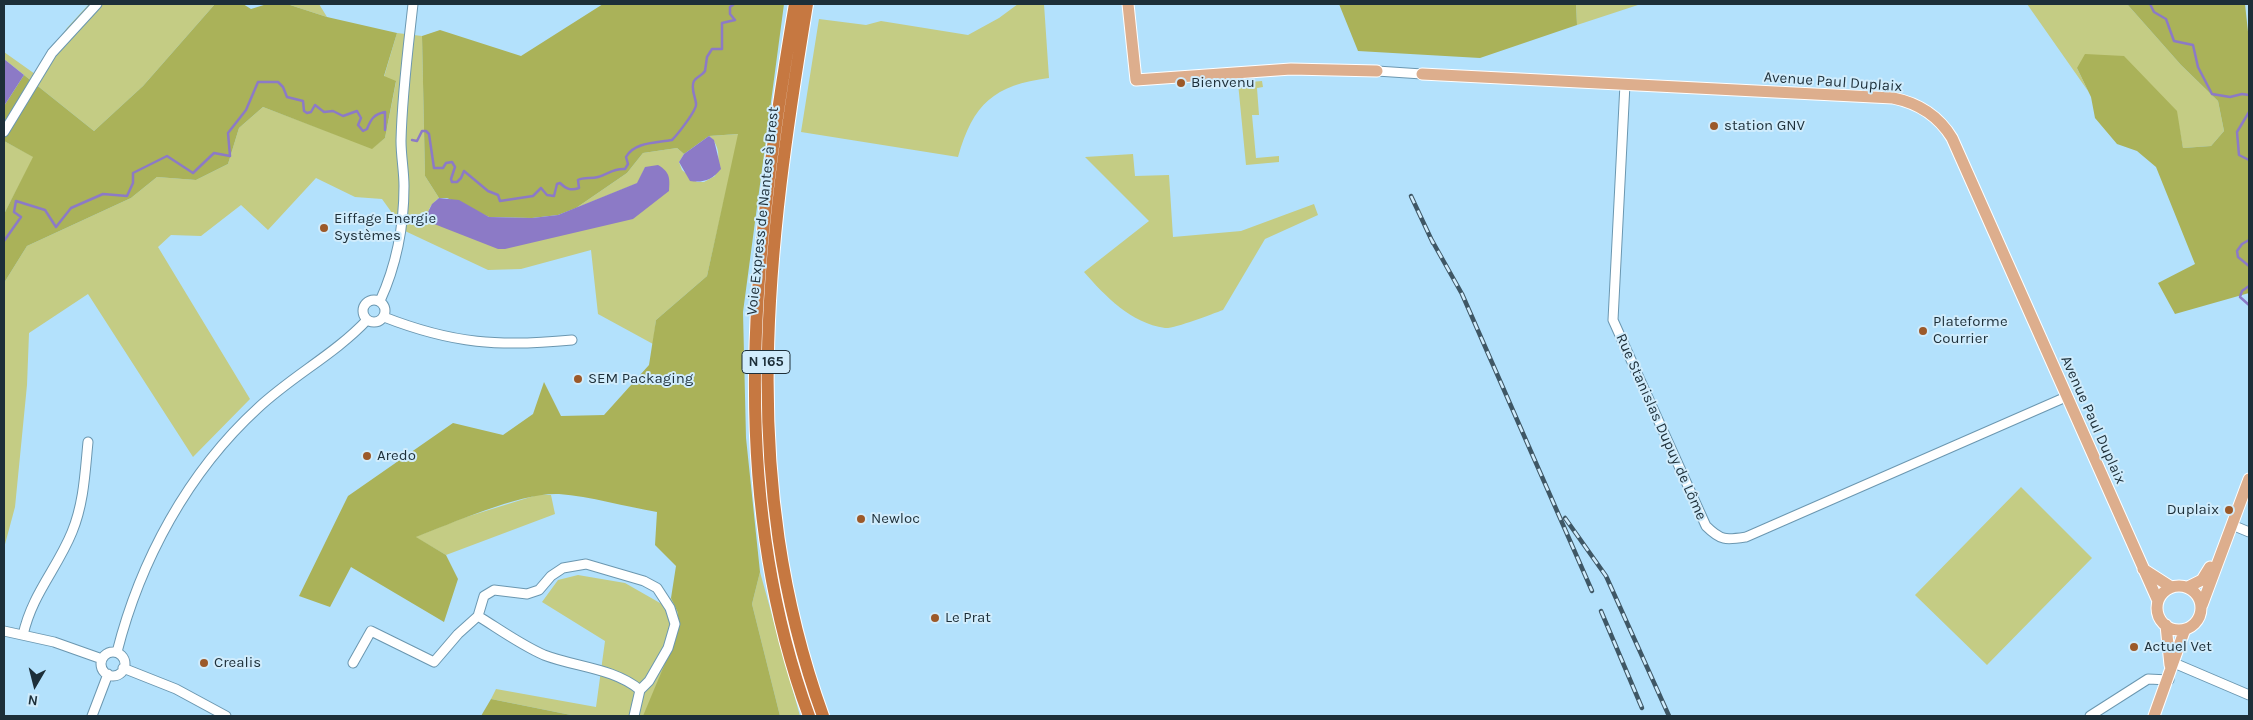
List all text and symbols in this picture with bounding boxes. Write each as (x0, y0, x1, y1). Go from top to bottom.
street label: Avenue Paul Duplaix (1763, 68, 1903, 96)
place label: Bienvenu (1191, 74, 1255, 92)
marker: Bienvenu (1175, 77, 1187, 89)
street label: Voie Express de Nantes à Brest (743, 106, 783, 316)
place label: station GNV (1724, 117, 1805, 135)
marker: station GNV (1708, 120, 1720, 132)
place label: Eiffage Energie Systèmes (334, 210, 436, 245)
marker: Eiffage Energie Systèmes (318, 222, 330, 234)
place label: Plateforme Courrier (1933, 313, 2008, 348)
marker: Plateforme Courrier (1917, 325, 1929, 337)
street label: Rue Stanislas Dupuy de Lôme (1612, 331, 1710, 523)
road number: N 165 (742, 351, 790, 374)
street label: Avenue Paul Duplaix (2057, 353, 2129, 487)
place label: SEM Packaging (588, 370, 693, 388)
marker: SEM Packaging (572, 373, 584, 385)
place label: Aredo (377, 447, 416, 465)
marker: Aredo (361, 450, 373, 462)
place label: Duplaix (2167, 501, 2219, 519)
marker: Duplaix (2223, 504, 2235, 516)
place label: Newloc (871, 510, 920, 528)
marker: Newloc (855, 513, 867, 525)
place label: Le Prat (945, 609, 991, 627)
marker: Le Prat (929, 612, 941, 624)
place label: Actuel Vet (2144, 638, 2212, 656)
marker: Actuel Vet (2128, 641, 2140, 653)
place label: Crealis (214, 654, 261, 672)
marker: Crealis (198, 657, 210, 669)
north arrow (10, 660, 60, 710)
text: N (27, 691, 39, 709)

